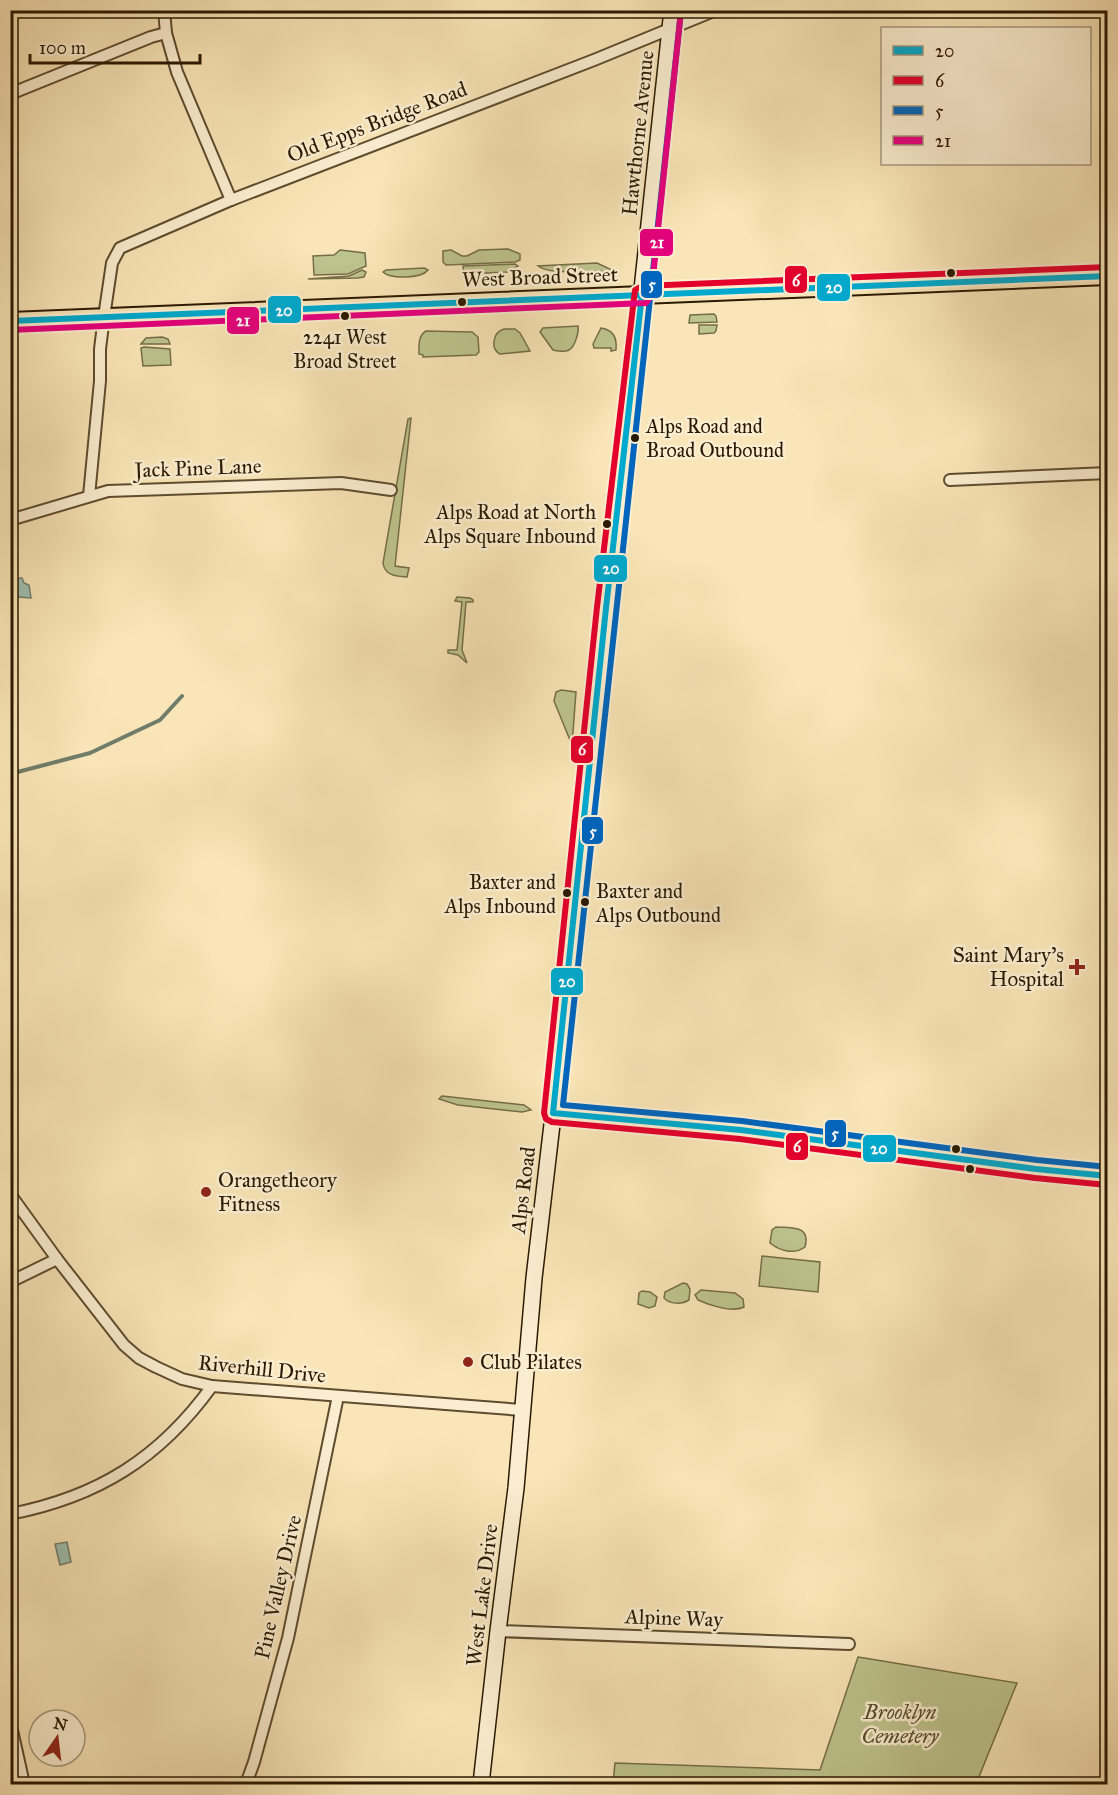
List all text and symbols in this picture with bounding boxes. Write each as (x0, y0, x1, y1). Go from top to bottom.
scale bar (30, 27, 200, 65)
legend (881, 27, 1091, 165)
text: 100 m (39, 37, 86, 59)
text: 20 (935, 40, 954, 62)
street label: Hawthorne Avenue (616, 49, 660, 217)
text: 6 (935, 70, 945, 92)
street label: Old Epps Bridge Road (283, 76, 471, 168)
text: 5 (935, 100, 944, 122)
text: 21 (935, 130, 951, 152)
line badge: 21 (639, 228, 674, 257)
text: 21 (650, 233, 665, 252)
street label: West Broad Street (462, 261, 619, 293)
line badge: 6 (784, 265, 808, 294)
unlabelled marker (945, 267, 957, 279)
line badge: 5 (640, 270, 663, 299)
text: 6 (792, 271, 801, 290)
line badge: 20 (816, 273, 851, 302)
text: 5 (648, 275, 656, 294)
text: 20 (825, 278, 843, 297)
line badge: 20 (267, 295, 302, 324)
unlabelled marker (456, 296, 468, 308)
text: 20 (275, 301, 293, 320)
line badge: 21 (226, 306, 260, 335)
marker: 2241 West Broad Street (339, 310, 351, 322)
text: 21 (236, 311, 251, 330)
place label: 2241 West Broad Street (293, 325, 397, 373)
place label: Alps Road and Broad Outbound (645, 414, 784, 462)
marker: Alps Road and Broad Outbound (629, 432, 641, 444)
street label: Jack Pine Lane (132, 453, 262, 483)
place label: Alps Road at North Alps Square Inbound (424, 500, 596, 549)
marker: Alps Road at North Alps Square Inbound (601, 518, 613, 530)
line badge: 20 (593, 554, 628, 583)
text: 20 (602, 559, 620, 578)
line badge: 6 (570, 735, 594, 764)
text: 6 (578, 740, 587, 759)
line badge: 5 (581, 816, 604, 845)
text: 5 (589, 822, 597, 841)
place label: Baxter and Alps Inbound (444, 870, 556, 918)
place label: Baxter and Alps Outbound (595, 879, 721, 927)
marker: Baxter and Alps Inbound (561, 887, 573, 899)
marker: Baxter and Alps Outbound (579, 896, 591, 908)
place label: Saint Mary's Hospital (953, 942, 1064, 992)
marker: Saint Mary's Hospital (1068, 958, 1086, 976)
line badge: 20 (550, 967, 584, 996)
text: 20 (558, 972, 576, 991)
line badge: 5 (824, 1119, 847, 1148)
text: 5 (831, 1124, 839, 1143)
line badge: 6 (785, 1132, 809, 1161)
line badge: 20 (862, 1134, 897, 1163)
text: 6 (793, 1137, 802, 1156)
text: 20 (870, 1139, 888, 1158)
unlabelled marker (950, 1143, 962, 1155)
street label: Alps Road (505, 1145, 541, 1236)
unlabelled marker (964, 1163, 976, 1175)
place label: Orangetheory Fitness (218, 1167, 338, 1217)
marker: Orangetheory Fitness (199, 1185, 213, 1199)
street label: Riverhill Drive (197, 1349, 327, 1389)
place label: Club Pilates (480, 1349, 582, 1375)
marker: Club Pilates (461, 1355, 475, 1369)
street label: Pine Valley Drive (249, 1512, 307, 1662)
street label: West Lake Drive (460, 1522, 504, 1668)
street label: Alpine Way (624, 1603, 725, 1633)
park label: Brooklyn Cemetery (861, 1699, 940, 1749)
north arrow (27, 1708, 87, 1768)
text: N (52, 1713, 70, 1735)

